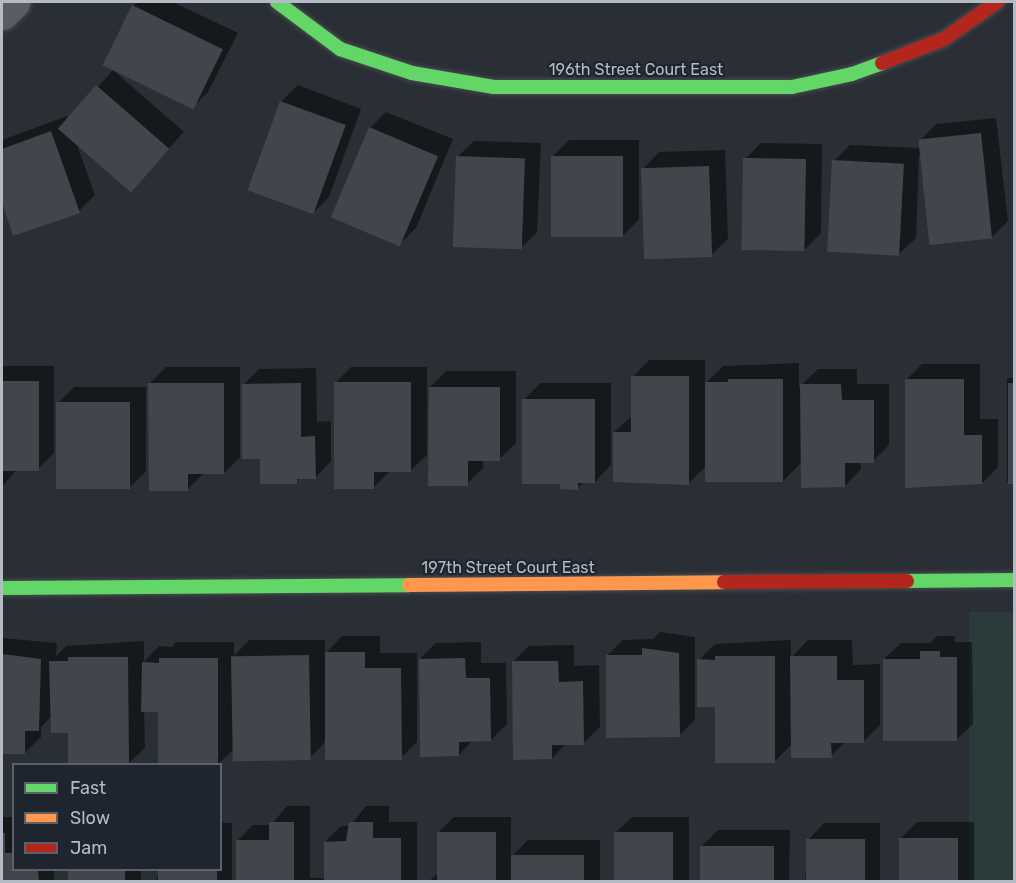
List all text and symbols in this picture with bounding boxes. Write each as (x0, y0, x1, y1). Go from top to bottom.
street label: 196th Street Court East (549, 60, 723, 80)
street label: 197th Street Court East (421, 558, 595, 578)
legend (12, 763, 222, 871)
text: Fast (70, 777, 106, 799)
text: Slow (70, 807, 110, 829)
text: Jam (70, 837, 107, 859)

